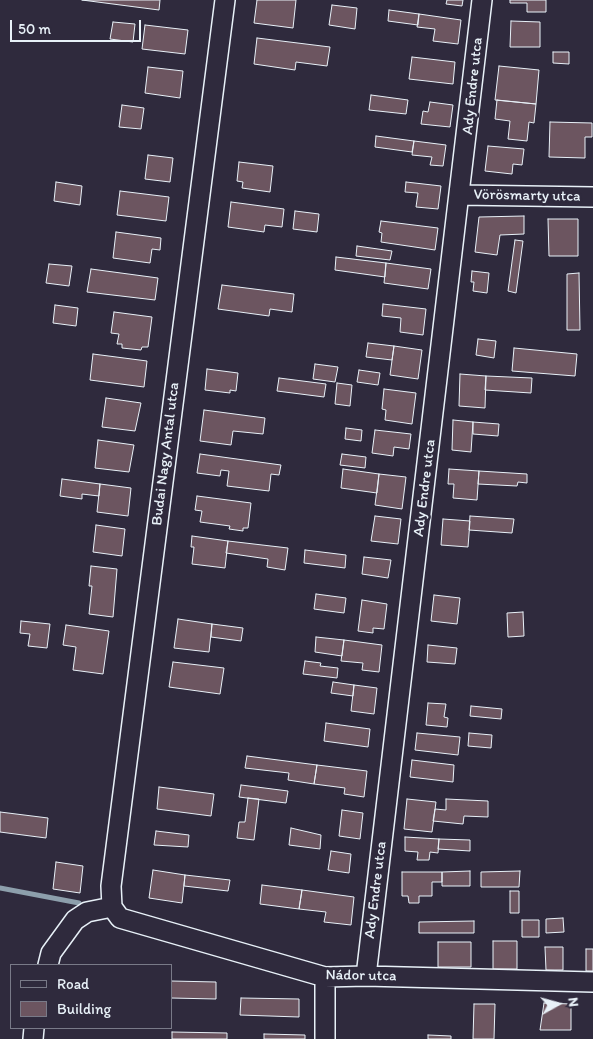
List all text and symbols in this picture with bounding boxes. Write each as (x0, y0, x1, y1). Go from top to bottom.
scale bar (12, 10, 144, 42)
text: 50 m (18, 20, 51, 38)
street label: Ady Endre utca (459, 37, 487, 135)
street label: Vörösmarty utca (473, 186, 581, 206)
street label: Budai Nagy Antal utca (148, 381, 184, 527)
street label: Ady Endre utca (410, 438, 440, 538)
street label: Ady Endre utca (361, 840, 391, 940)
legend (10, 964, 172, 1029)
street label: Nádor utca (325, 966, 397, 986)
text: Road (57, 975, 89, 993)
north arrow (533, 979, 583, 1029)
text: N (564, 996, 582, 1008)
text: Building (57, 1000, 111, 1018)

